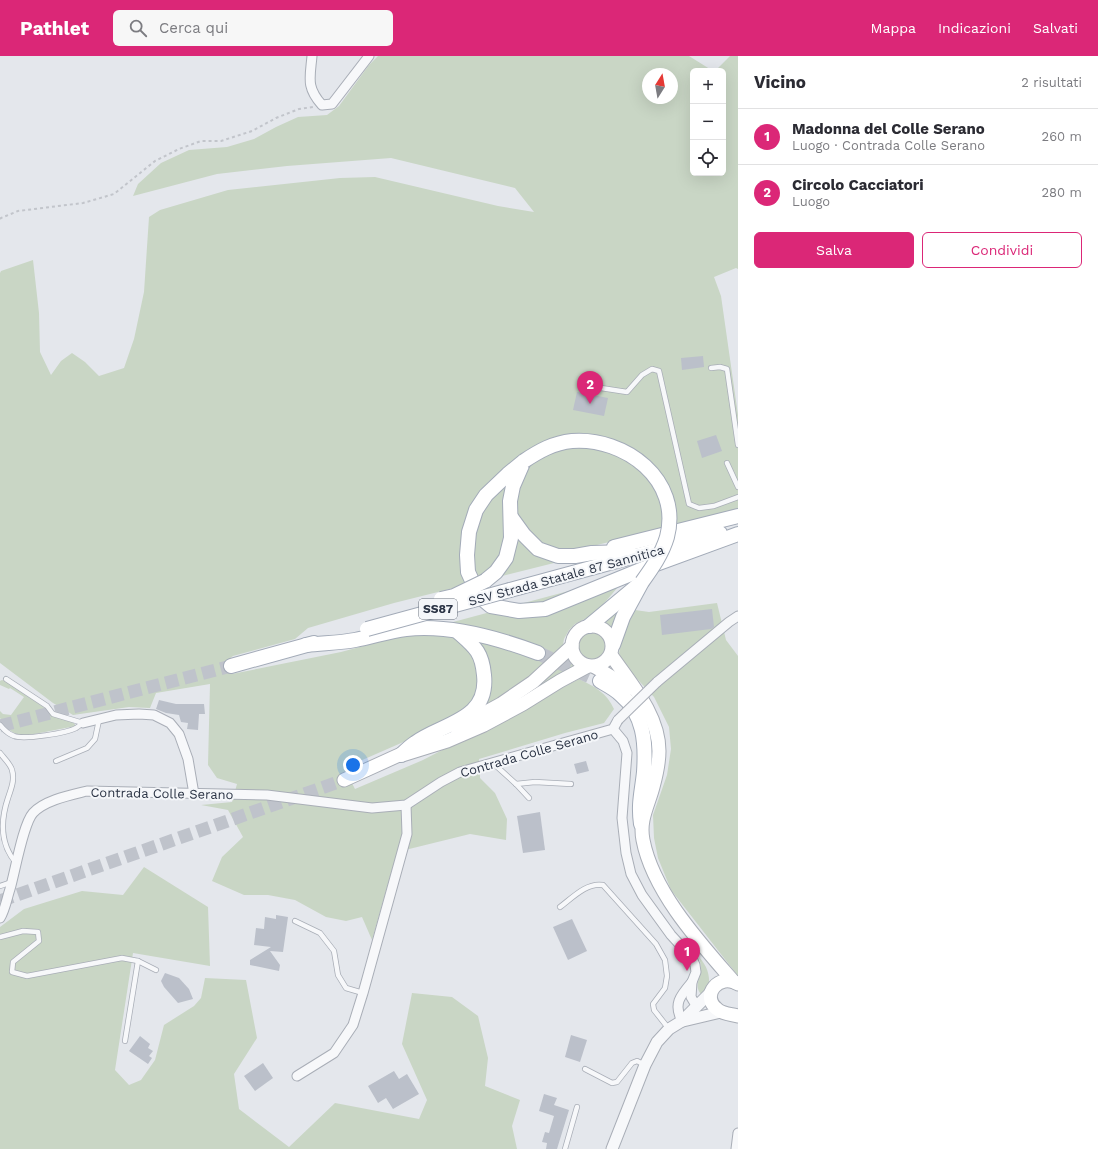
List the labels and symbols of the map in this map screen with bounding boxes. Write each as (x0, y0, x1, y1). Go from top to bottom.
north arrow (642, 68, 678, 104)
pin: 2 (577, 371, 603, 404)
street label: SSV Strada Statale 87 Sannitica (467, 542, 666, 609)
road number: SS87 (419, 599, 457, 619)
street label: Contrada Colle Serano (458, 727, 600, 780)
your location (343, 755, 363, 775)
street label: Contrada Colle Serano (90, 785, 234, 802)
pin: 1 (674, 938, 700, 971)

